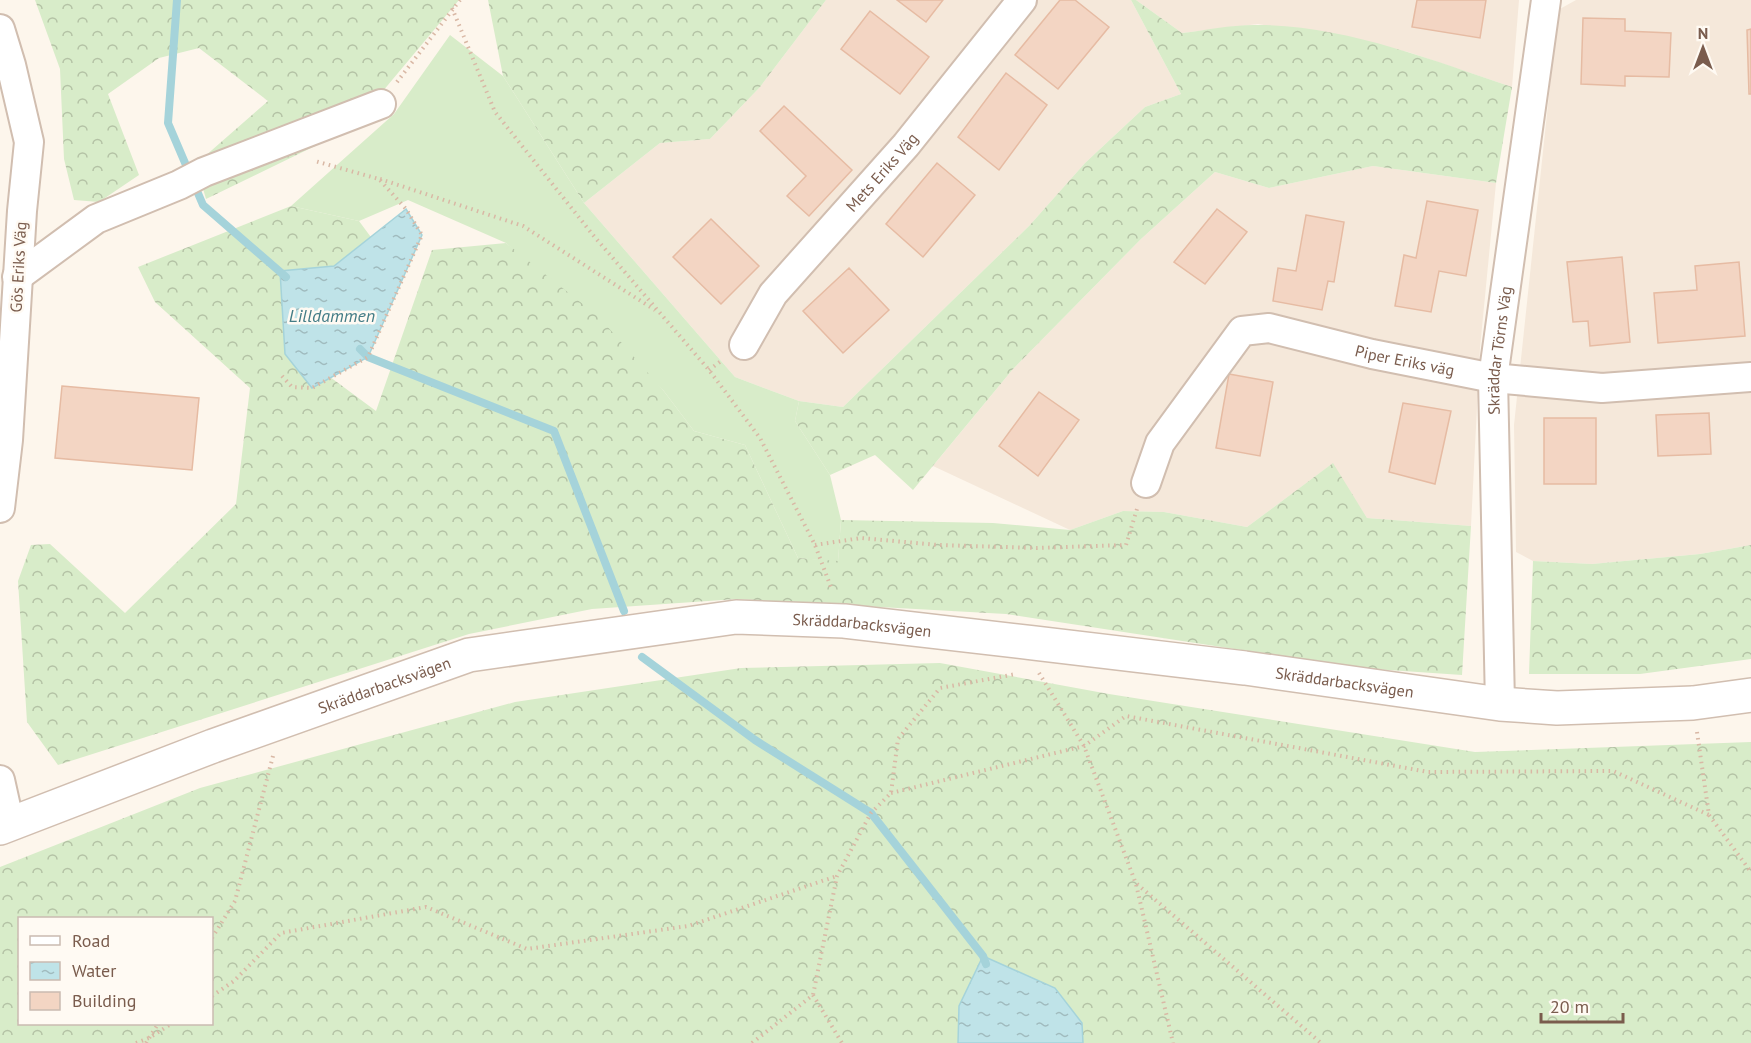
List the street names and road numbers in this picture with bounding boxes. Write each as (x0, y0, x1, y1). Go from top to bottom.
street label: Mets Eriks Väg (841, 129, 922, 216)
street label: Gös Eriks Väg (6, 221, 30, 313)
street label: Skräddar Törns Väg (1483, 285, 1516, 415)
street label: Piper Eriks väg (1353, 340, 1456, 380)
street label: Skräddarbacksvägen (792, 609, 933, 641)
street label: Skräddarbacksvägen (315, 652, 453, 718)
street label: Skräddarbacksvägen (1274, 662, 1415, 702)

